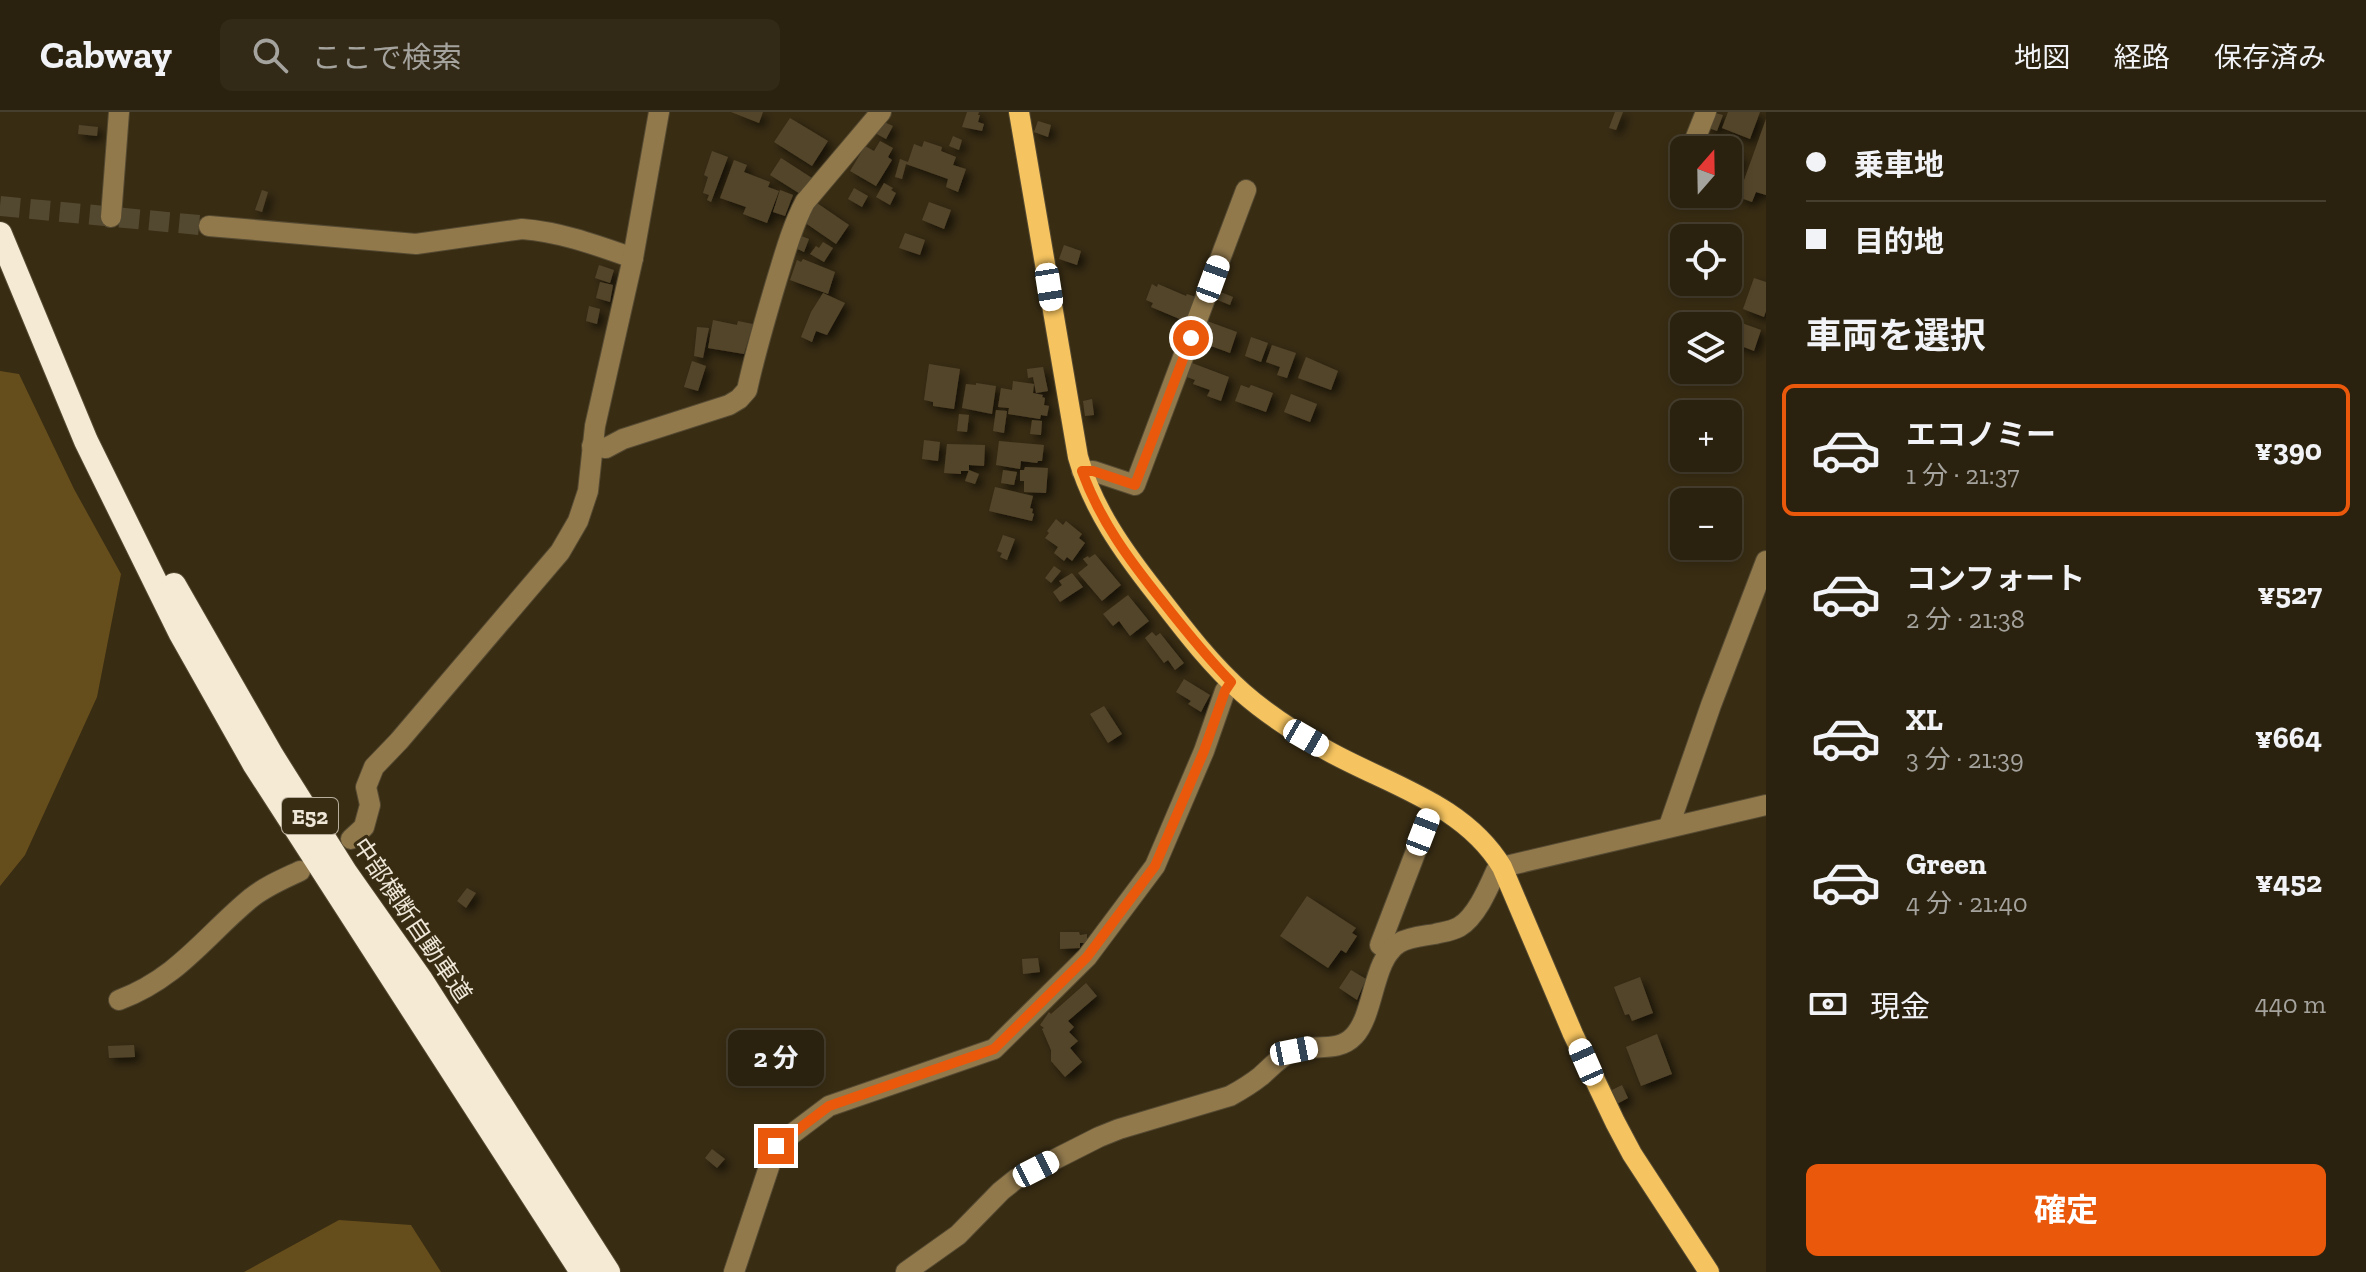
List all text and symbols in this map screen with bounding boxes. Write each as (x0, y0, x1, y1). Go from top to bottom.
search box (220, 19, 780, 91)
text: Cabway (40, 32, 172, 78)
icon: search (248, 33, 292, 77)
text: ここで検索 (312, 40, 462, 76)
text: 地図 (2014, 41, 2070, 74)
text: 経路 (2114, 41, 2170, 74)
text: 保存済み (2214, 41, 2326, 74)
north arrow (1670, 136, 1742, 208)
map controls (1670, 136, 1742, 560)
text: 乗車地 (1854, 147, 1944, 183)
button: locate (1670, 224, 1742, 296)
text: 目的地 (1854, 224, 1944, 260)
car (1194, 252, 1232, 306)
car (1033, 261, 1065, 313)
button: layers (1670, 312, 1742, 384)
text: 車両を選択 (1806, 314, 1986, 357)
route start (1173, 320, 1209, 356)
button: + (1670, 400, 1742, 472)
icon: car (1810, 414, 1882, 486)
text: エコノミー (1906, 417, 2056, 453)
text: ¥390 (2255, 432, 2322, 468)
text: 1 分 · 21:37 (1906, 459, 2020, 491)
button: − (1670, 488, 1742, 560)
icon: car (1810, 558, 1882, 630)
text: コンフォート (1906, 561, 2085, 597)
text: ¥527 (2258, 576, 2322, 612)
text: 2 分 · 21:38 (1906, 603, 2025, 635)
icon: car (1810, 702, 1882, 774)
text: XL (1906, 702, 1943, 738)
car (1279, 716, 1333, 760)
text: ¥664 (2255, 720, 2322, 756)
text: 3 分 · 21:39 (1906, 743, 2024, 775)
road number: E52 (282, 798, 338, 834)
car (1403, 805, 1443, 859)
street label: 中部横断自動車道 (347, 832, 478, 1007)
icon: car (1810, 846, 1882, 918)
text: Green (1906, 846, 1986, 882)
text: ¥452 (2255, 864, 2322, 900)
text: 4 分 · 21:40 (1906, 887, 2028, 919)
icon: cash (1806, 982, 1850, 1026)
text: 440 m (2255, 988, 2326, 1020)
text: 現金 (1870, 989, 1930, 1025)
callout: 2 分 (728, 1030, 824, 1086)
car (1268, 1035, 1320, 1067)
car (1565, 1035, 1607, 1089)
text: 2 分 (754, 1042, 798, 1074)
route end (758, 1128, 794, 1164)
car (1009, 1147, 1063, 1191)
button: 確定 (1806, 1164, 2326, 1256)

